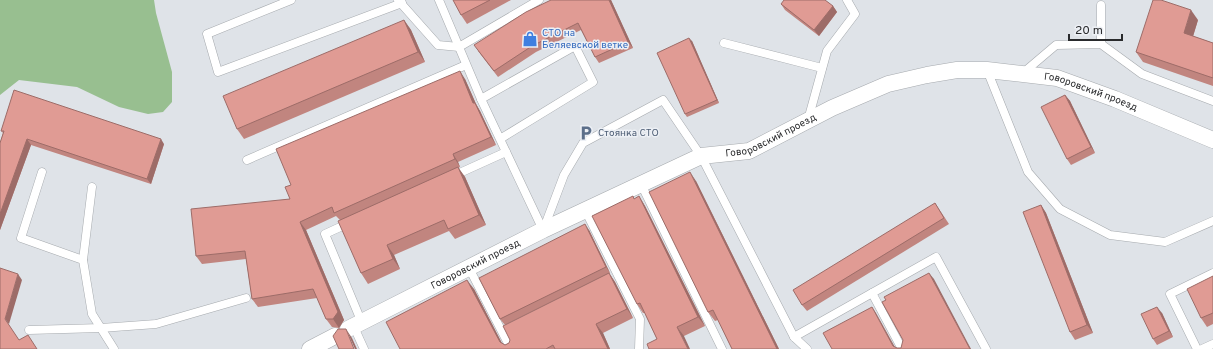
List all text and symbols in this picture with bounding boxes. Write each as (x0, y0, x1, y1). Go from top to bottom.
scale bar (1069, 16, 1122, 42)
text: 20 m (1075, 23, 1103, 39)
place label: СТО на Беляевской ветке (542, 27, 628, 52)
shop icon: СТО на Беляевской ветке (521, 30, 539, 48)
street label: Говоровский проезд (1043, 70, 1140, 114)
street label: Говоровский проезд (725, 111, 819, 160)
parking icon: Стоянка СТО (577, 124, 595, 142)
place label: Стоянка СТО (598, 127, 659, 140)
street label: Говоровский проезд (429, 236, 523, 292)

